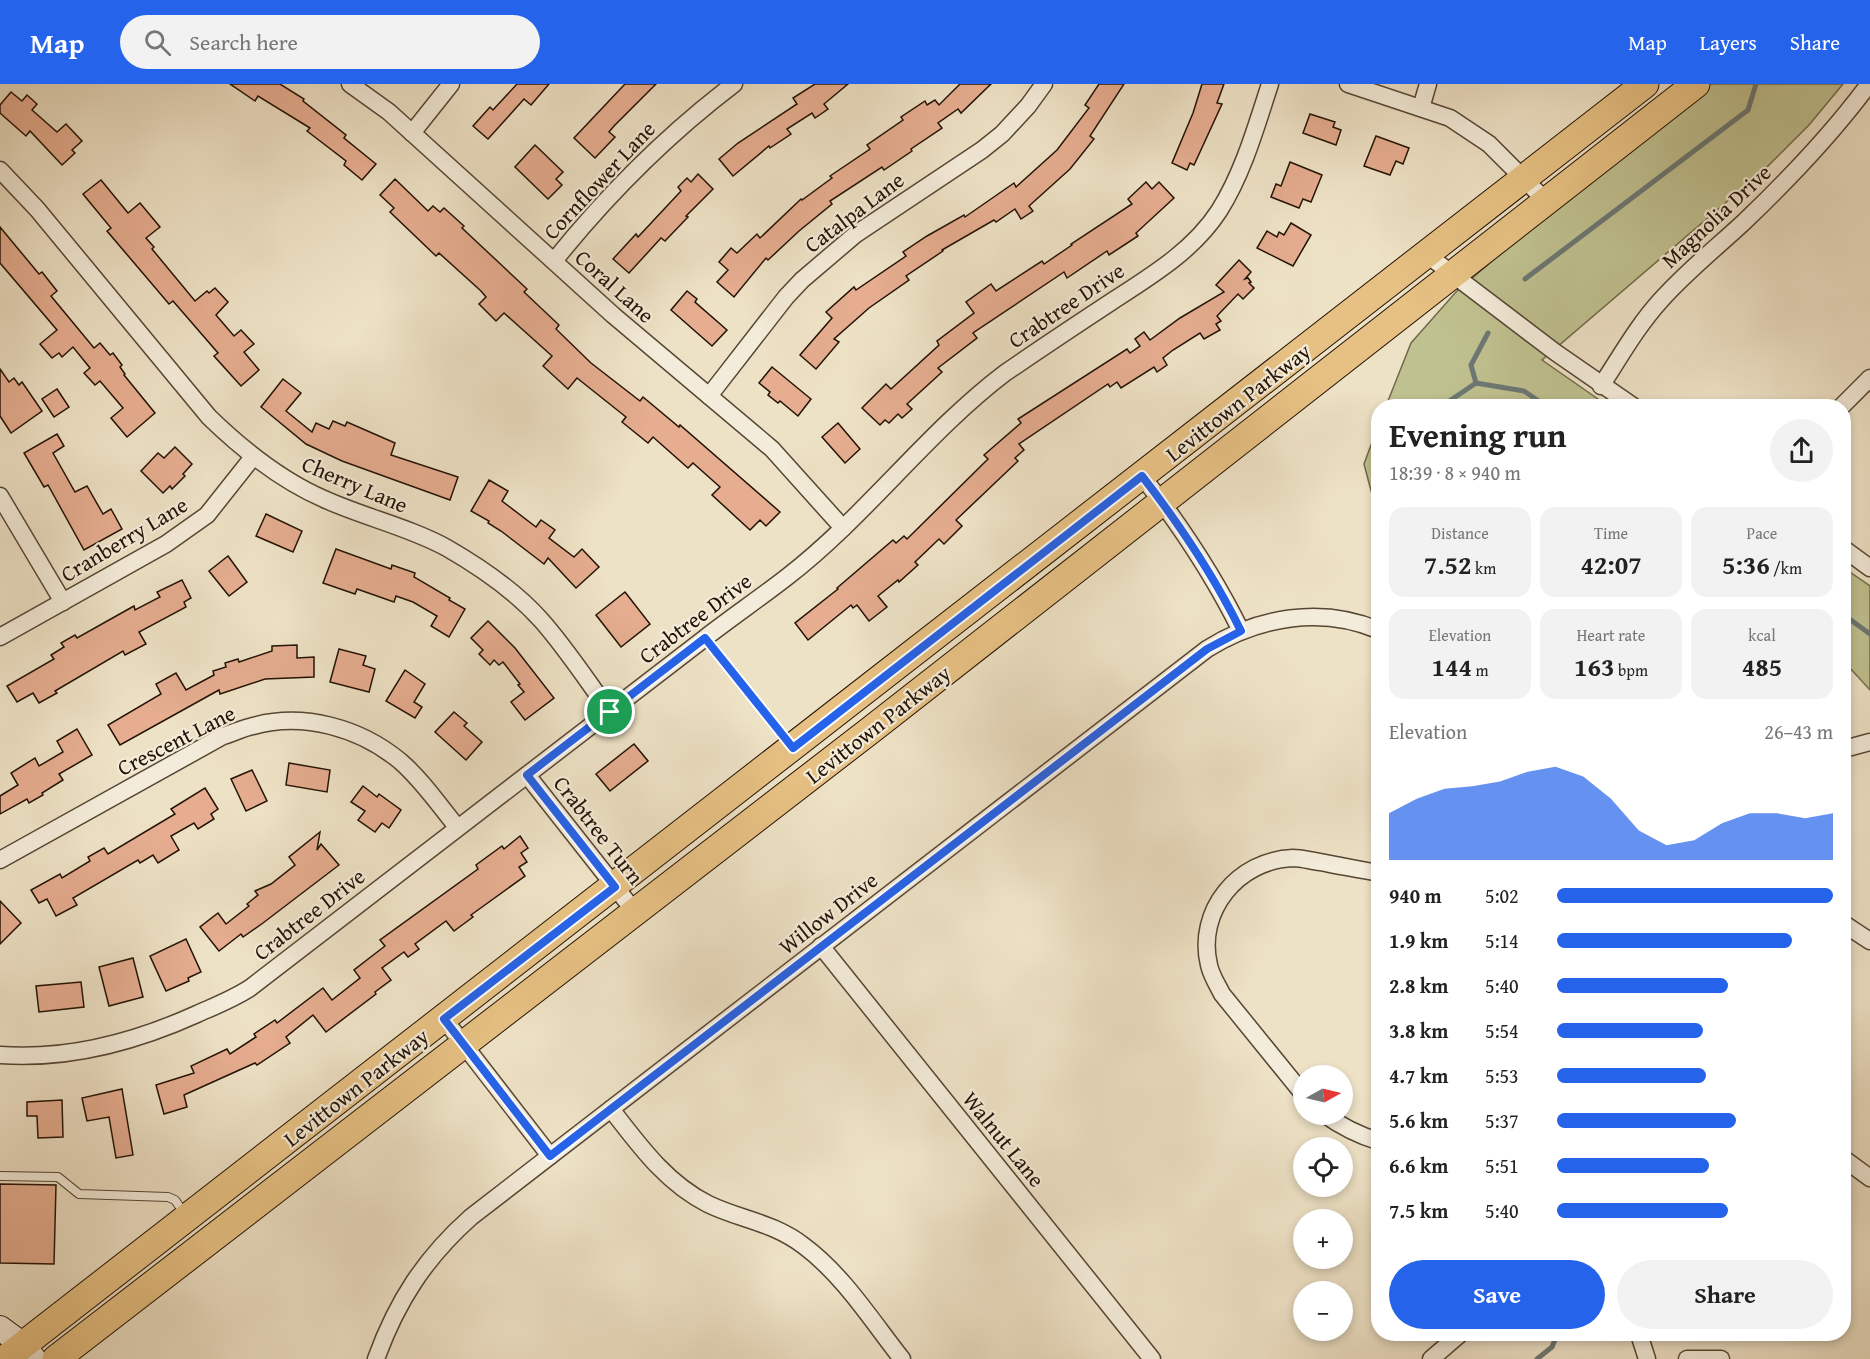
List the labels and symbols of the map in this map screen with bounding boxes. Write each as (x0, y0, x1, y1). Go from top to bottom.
street label: Cornflower Lane (535, 114, 663, 246)
street label: Magnolia Drive (1654, 157, 1778, 275)
street label: Catalpa Lane (797, 164, 911, 260)
street label: Coral Lane (568, 242, 662, 330)
street label: Crabtree Drive (1002, 254, 1130, 356)
street label: Levittown Parkway (1159, 335, 1317, 469)
street label: Cherry Lane (297, 447, 413, 521)
street label: Cranberry Lane (54, 488, 194, 590)
street label: Crabtree Drive (632, 565, 758, 671)
street label: Levittown Parkway (799, 657, 957, 791)
pin (584, 686, 635, 737)
street label: Crescent Lane (111, 697, 241, 783)
street label: Crabtree Turn (546, 769, 652, 892)
street label: Crabtree Drive (246, 860, 372, 968)
street label: Willow Drive (772, 864, 884, 962)
street label: Levittown Parkway (277, 1020, 435, 1154)
north arrow (1293, 1065, 1353, 1125)
street label: Walnut Lane (955, 1084, 1053, 1194)

